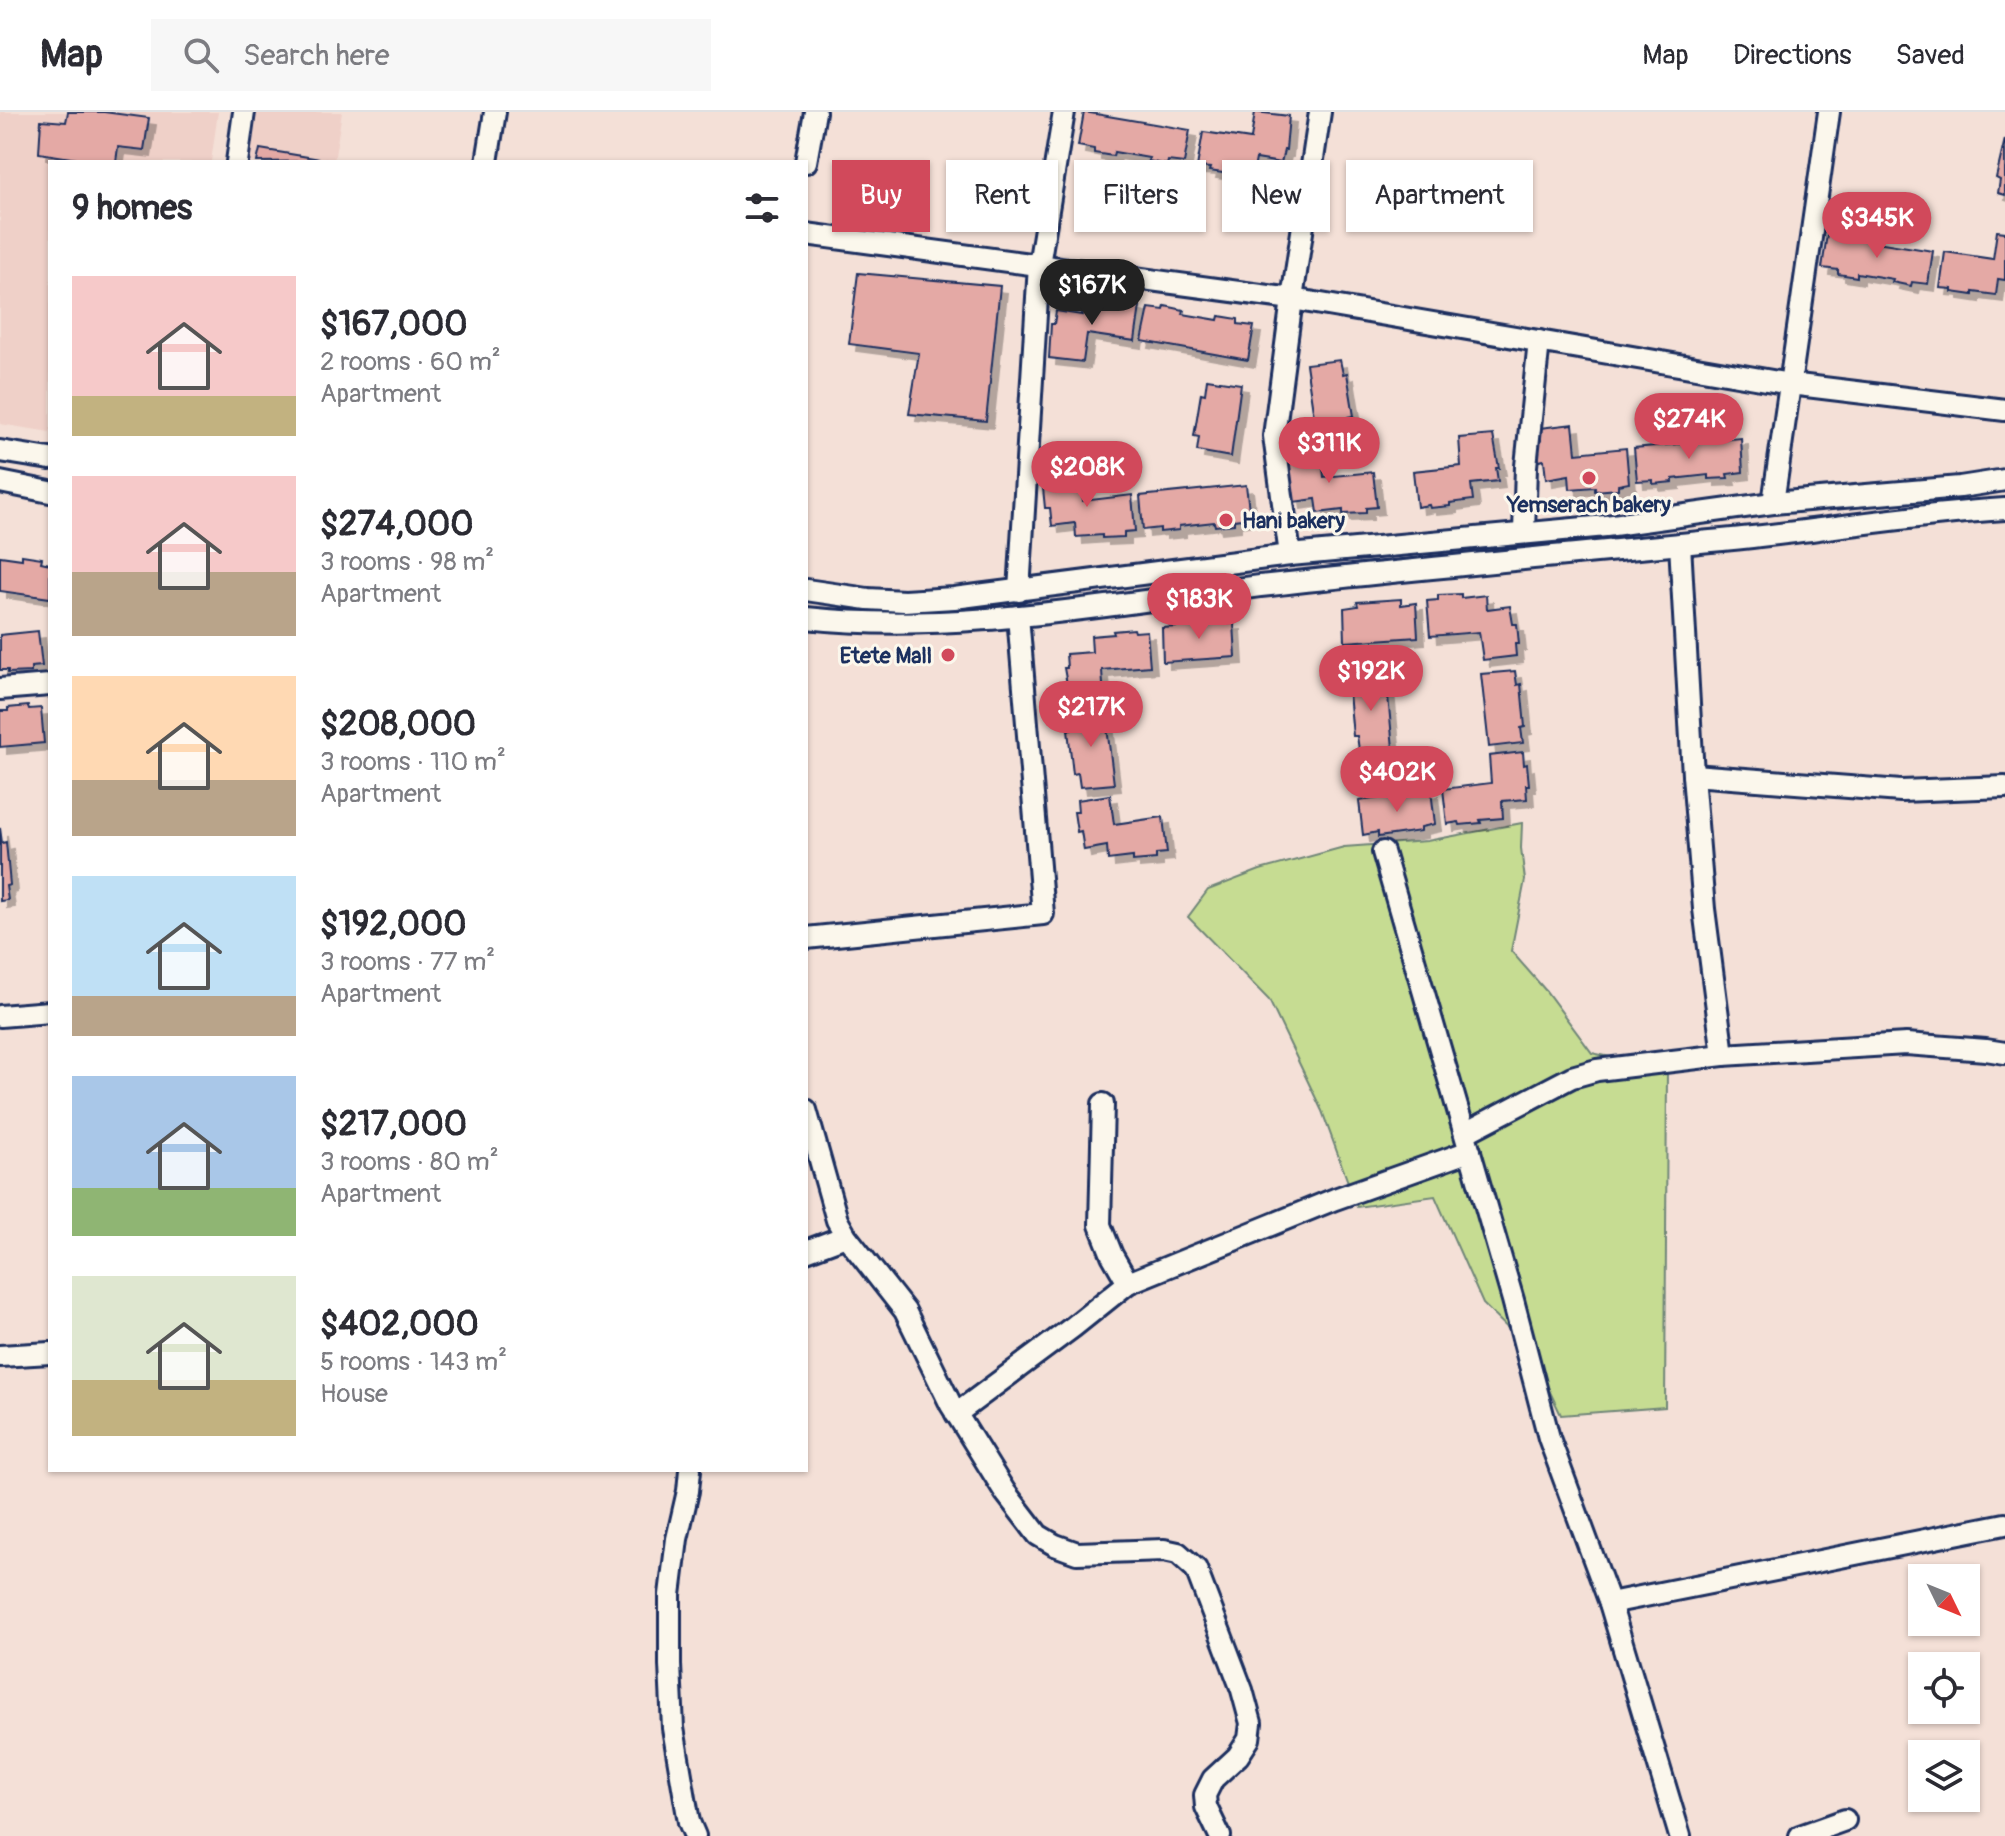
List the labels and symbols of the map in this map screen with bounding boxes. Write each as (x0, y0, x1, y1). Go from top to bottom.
pin: $345K (1821, 192, 1933, 260)
pin: $167K (1036, 259, 1148, 327)
pin: $274K (1633, 393, 1745, 461)
pin: $311K (1273, 417, 1385, 485)
pin: $208K (1031, 441, 1143, 509)
marker: Yemserach bakery (1580, 469, 1598, 487)
place label: Yemserach bakery (1506, 491, 1671, 519)
place label: Hani bakery (1242, 507, 1346, 535)
marker: Hani bakery (1217, 511, 1235, 529)
pin: $183K (1143, 573, 1255, 641)
place label: Etete Mall (840, 642, 932, 670)
pin: $192K (1315, 645, 1427, 713)
marker: Etete Mall (939, 646, 957, 664)
pin: $217K (1035, 681, 1147, 749)
pin: $402K (1341, 746, 1453, 814)
north arrow (1908, 1564, 1980, 1636)

